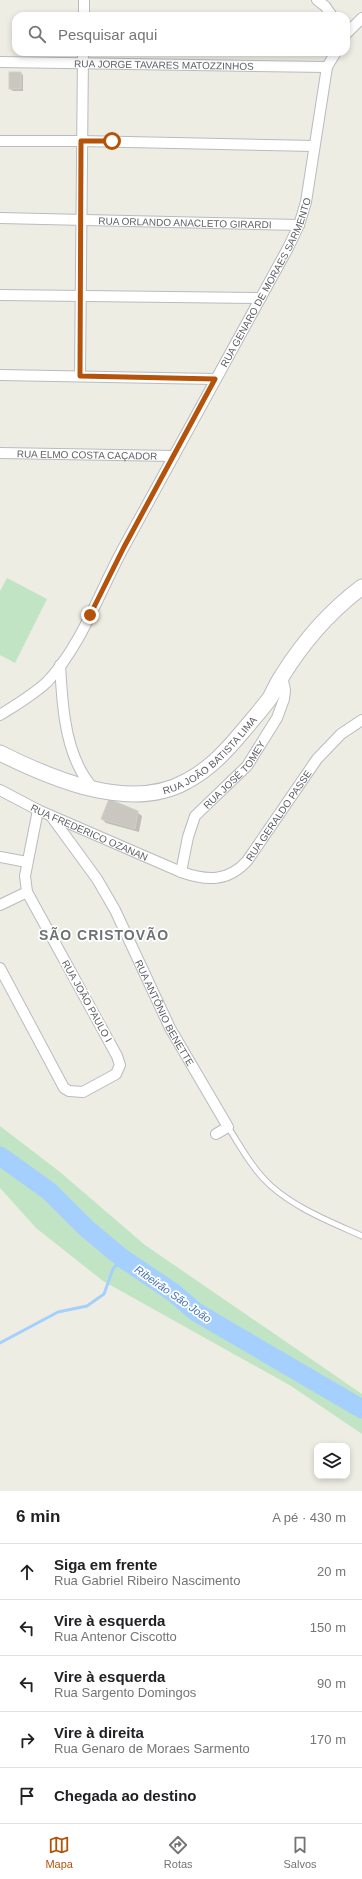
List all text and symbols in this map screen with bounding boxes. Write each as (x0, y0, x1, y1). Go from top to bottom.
search box (12, 12, 350, 56)
icon: search (26, 23, 48, 45)
text: Pesquisar aqui (58, 26, 157, 43)
street label: RUA JORGE TAVARES MATOZZINHOS (74, 58, 254, 71)
route start (103, 132, 121, 150)
street label: RUA GENARO DE MORAES SARMENTO (218, 197, 312, 369)
street label: RUA ORLANDO ANACLETO GIRARDI (98, 215, 272, 230)
street label: RUA ELMO COSTA CAÇADOR (17, 448, 157, 461)
route end (81, 606, 99, 624)
street label: RUA JOÃO BATISTA LIMA (161, 714, 259, 796)
street label: RUA JOSÉ TOMEY (201, 738, 267, 811)
street label: RUA GERALDO PASSE (243, 768, 314, 863)
street label: RUA FREDERICO OZANAN (29, 802, 150, 863)
district label: SÃO CRISTOVÃO (39, 926, 169, 943)
street label: RUA JOÃO PAULO I (60, 958, 115, 1044)
street label: RUA ANTÔNIO BENETTE (133, 958, 196, 1068)
water label: Ribeirão São João (132, 1263, 214, 1325)
map controls (314, 1443, 350, 1479)
button: layers (314, 1443, 350, 1479)
text: 6 min (16, 1507, 60, 1526)
text: A pé · 430 m (272, 1510, 346, 1525)
text: Siga em frente (54, 1556, 157, 1573)
icon: ahead (16, 1561, 38, 1583)
text: 20 m (317, 1564, 346, 1579)
text: Rua Gabriel Ribeiro Nascimento (54, 1573, 240, 1588)
text: Vire à esquerda (54, 1612, 165, 1629)
icon: left (16, 1617, 38, 1639)
text: 150 m (310, 1620, 346, 1635)
text: Rua Antenor Ciscotto (54, 1629, 177, 1644)
text: Vire à esquerda (54, 1668, 165, 1685)
icon: left (16, 1673, 38, 1695)
text: 90 m (317, 1676, 346, 1691)
text: Rua Sargento Domingos (54, 1685, 196, 1700)
text: Vire à direita (54, 1724, 144, 1741)
icon: right (16, 1729, 38, 1751)
text: 170 m (310, 1732, 346, 1747)
text: Rua Genaro de Moraes Sarmento (54, 1741, 250, 1756)
icon: arrive (16, 1785, 38, 1807)
text: Chegada ao destino (54, 1787, 197, 1804)
tab: Mapa (45, 1834, 73, 1870)
tab: Rotas (164, 1834, 193, 1870)
tab: Salvos (284, 1834, 317, 1870)

